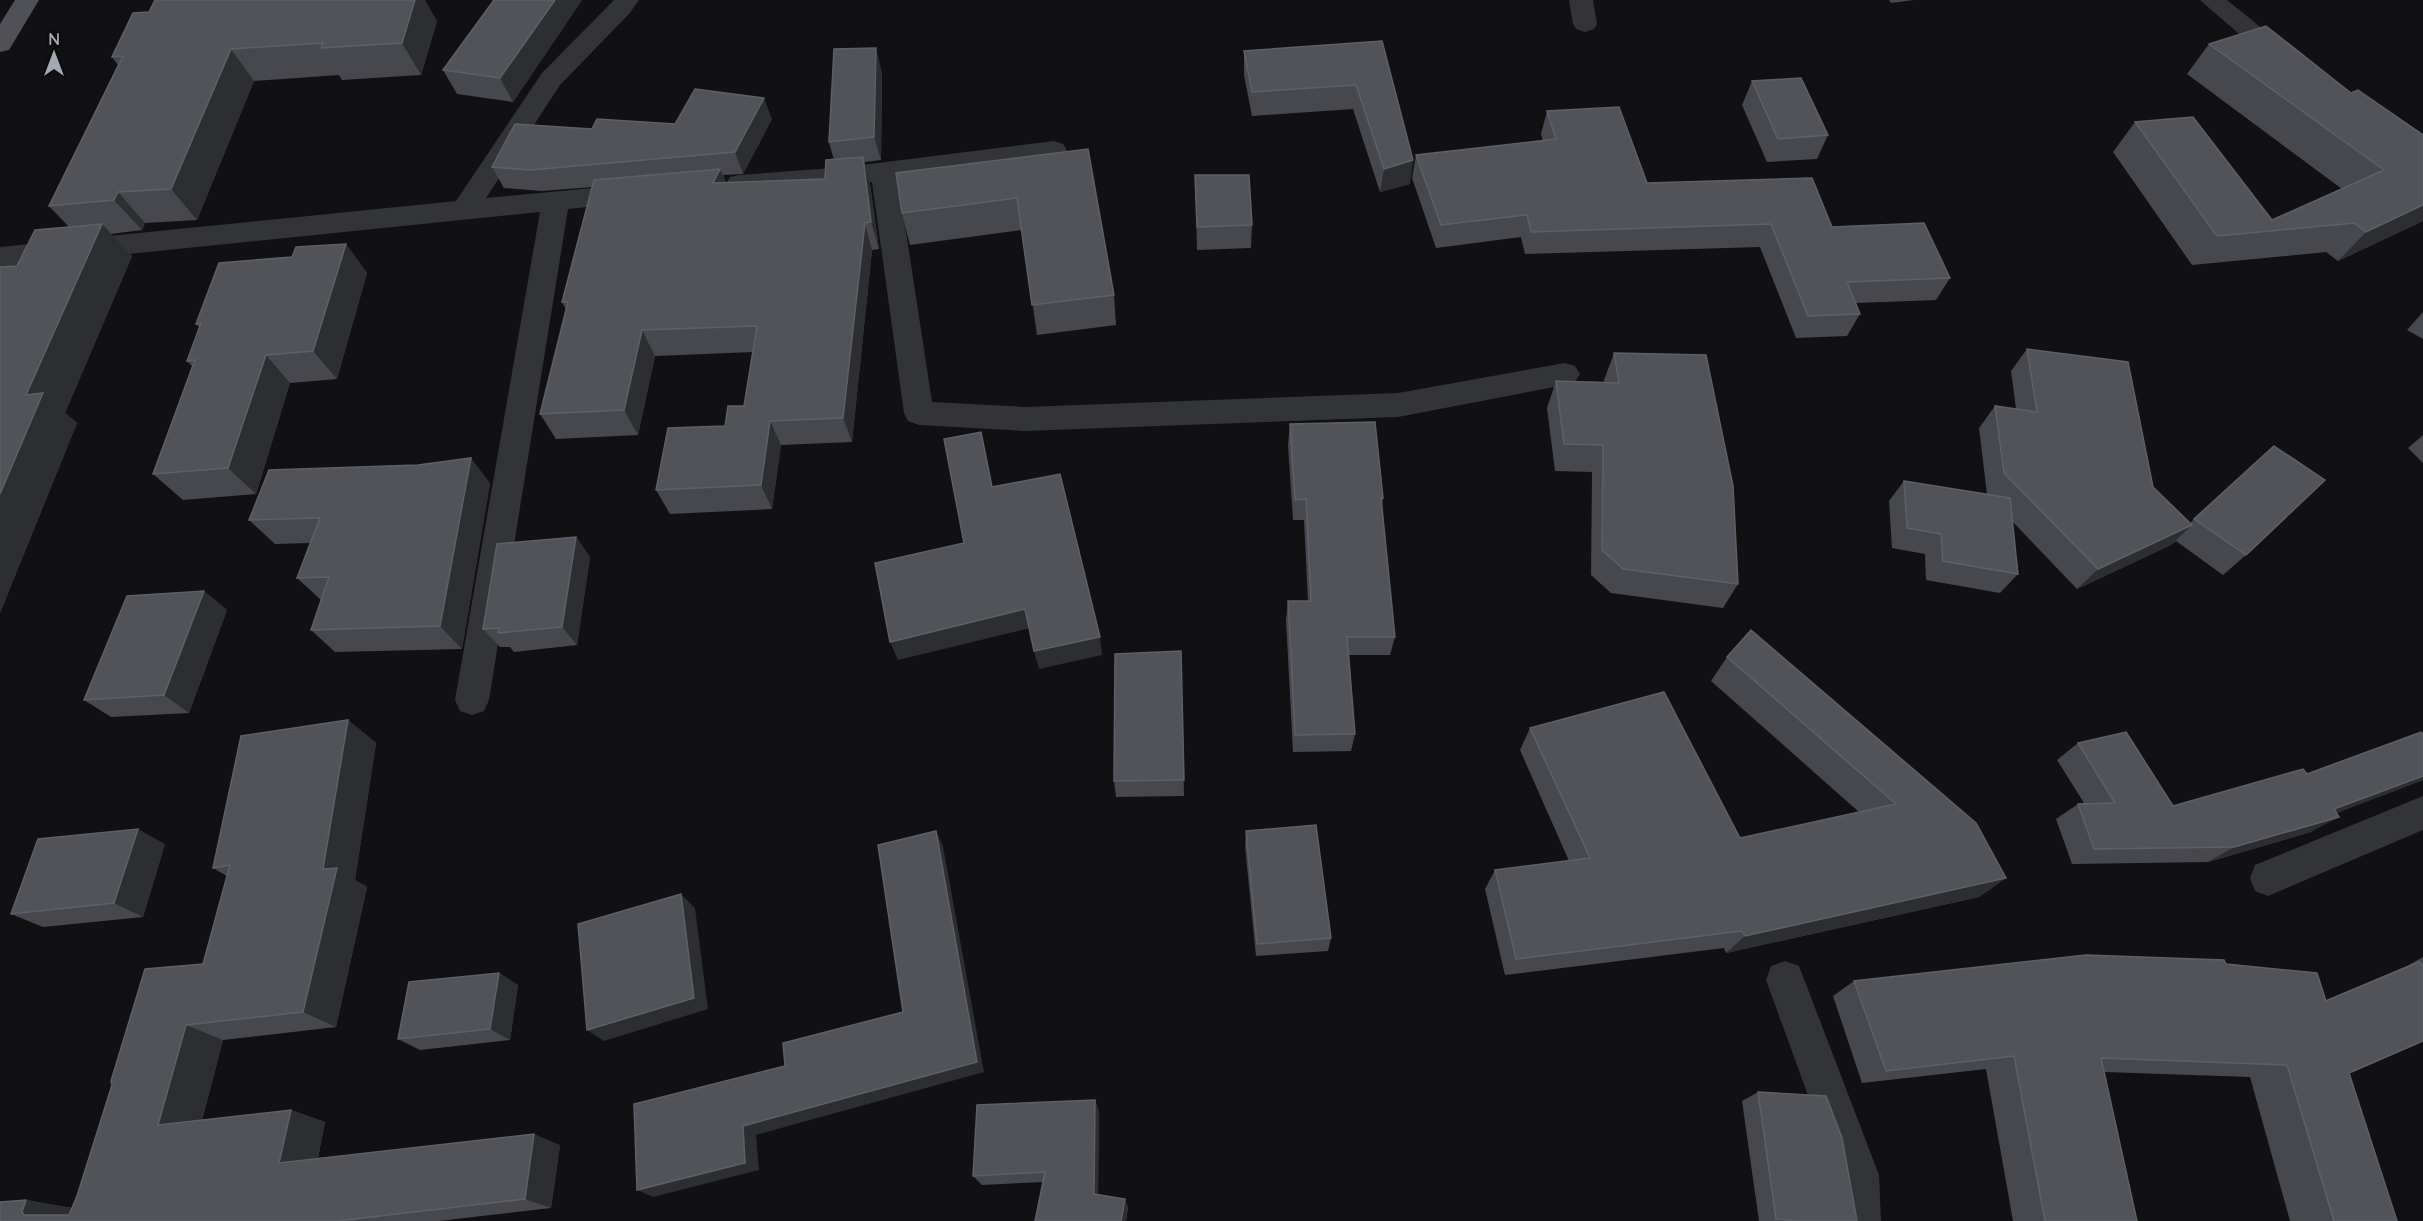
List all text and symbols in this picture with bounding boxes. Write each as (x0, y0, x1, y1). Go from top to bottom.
north arrow (24, 24, 84, 84)
text: N (48, 29, 60, 49)

